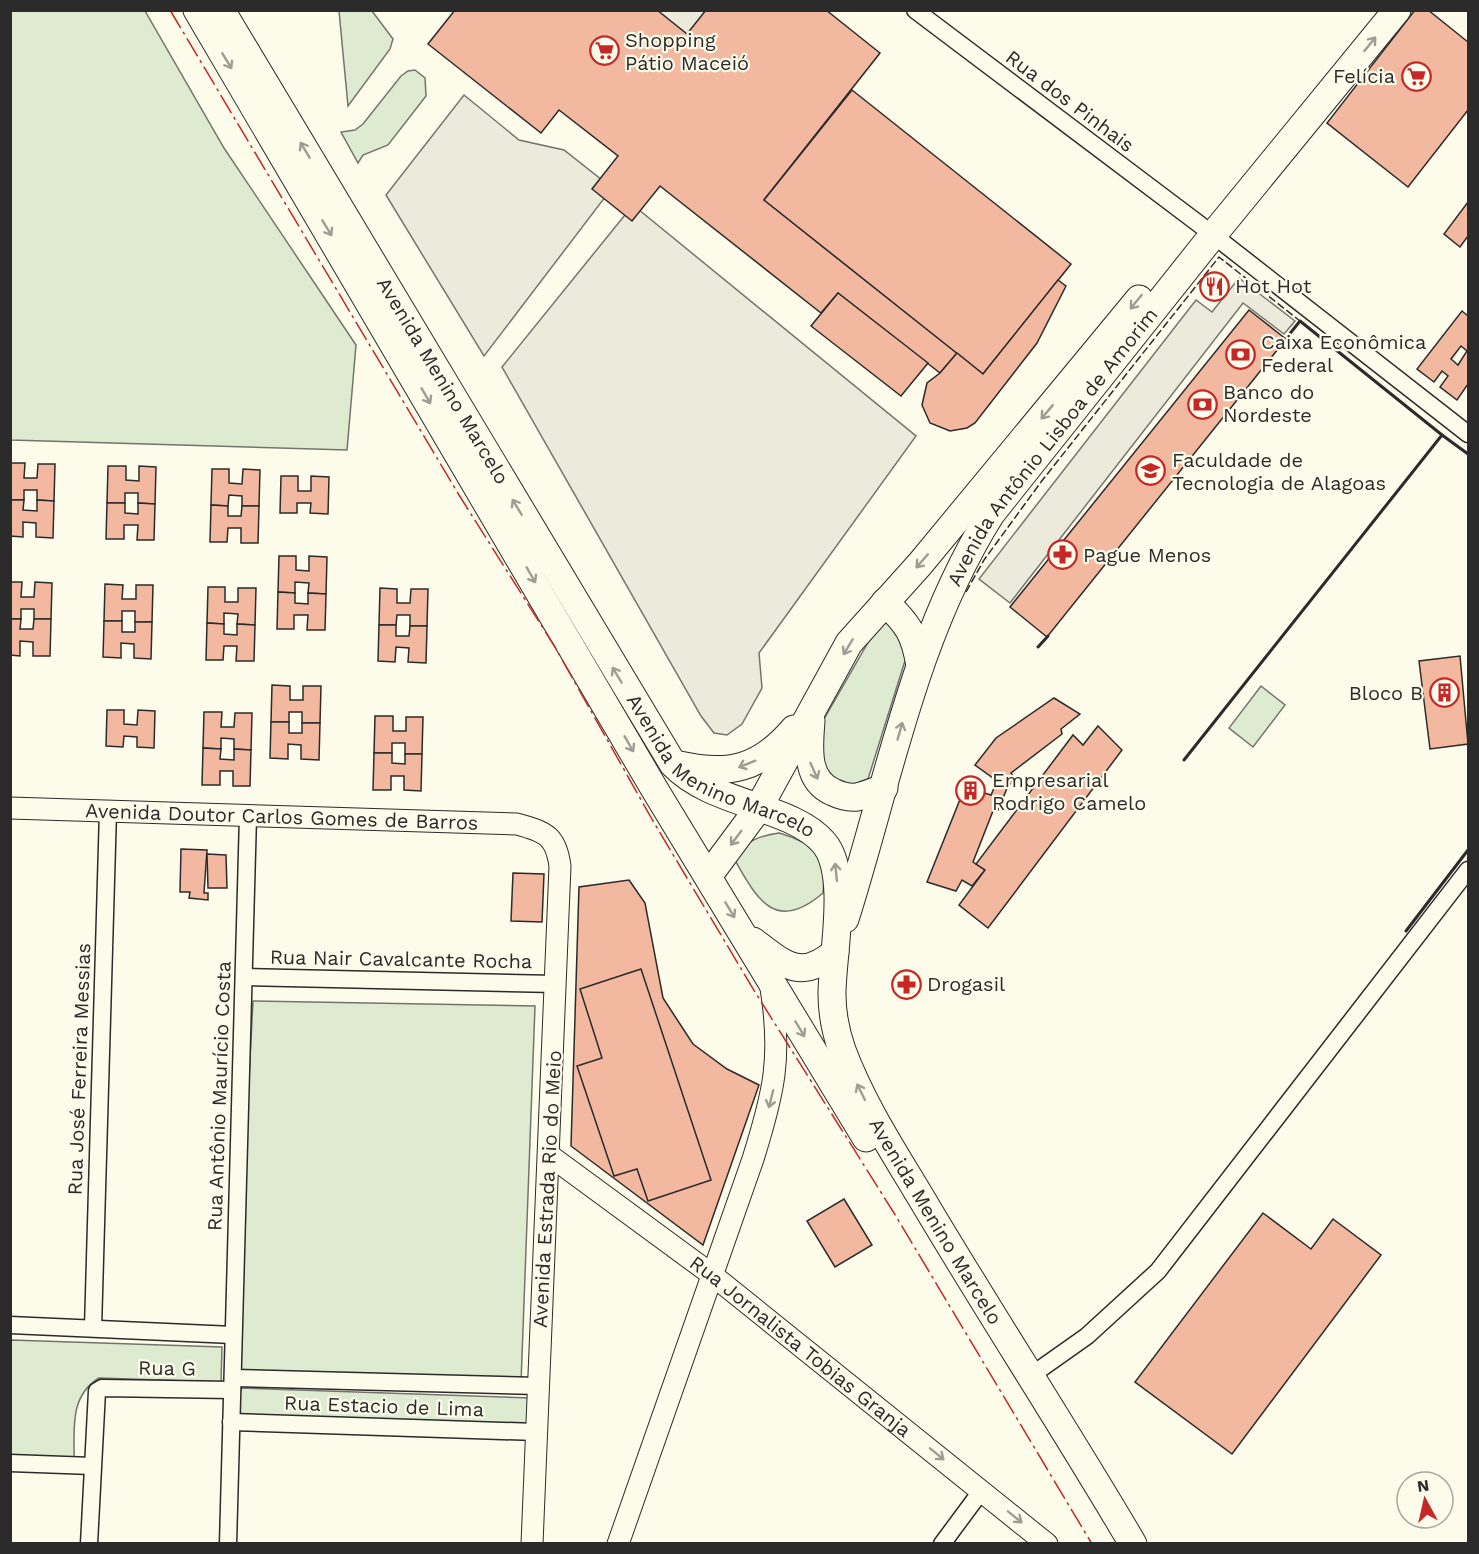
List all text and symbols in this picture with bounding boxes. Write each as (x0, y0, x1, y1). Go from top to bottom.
place label: Shopping Pátio Maceió (625, 28, 749, 75)
supermarket icon: Shopping Pátio Maceió (588, 35, 620, 67)
one-way arrow (1363, 36, 1376, 52)
street label: Rua dos Pinhais (1001, 45, 1139, 157)
one-way arrow (221, 52, 233, 69)
supermarket icon: Felícia (1400, 60, 1432, 92)
place label: Felícia (1333, 64, 1395, 88)
one-way arrow (298, 142, 310, 159)
one-way arrow (321, 219, 333, 236)
restaurant icon: Hot Hot (1198, 270, 1230, 302)
street label: Avenida Menino Marcelo (372, 273, 514, 488)
place label: Hot Hot (1235, 274, 1312, 298)
one-way arrow (1130, 294, 1143, 310)
street label: Avenida Antônio Lisboa de Amorim (942, 303, 1163, 590)
place label: Caixa Econômica Federal (1261, 330, 1426, 377)
bank icon: Caixa Econômica Federal (1224, 338, 1256, 370)
place label: Banco do Nordeste (1223, 380, 1314, 427)
one-way arrow (420, 387, 432, 404)
bank icon: Banco do Nordeste (1186, 388, 1218, 420)
one-way arrow (1040, 404, 1054, 419)
place label: Faculdade de Tecnologia de Alagoas (1172, 448, 1386, 495)
school or university icon: Faculdade de Tecnologia de Alagoas (1135, 455, 1167, 487)
one-way arrow (511, 499, 523, 516)
pharmacy icon: Pague Menos (1046, 539, 1078, 571)
place label: Pague Menos (1083, 543, 1211, 567)
one-way arrow (915, 553, 928, 569)
one-way arrow (525, 566, 537, 583)
one-way arrow (841, 638, 853, 655)
one-way arrow (611, 667, 623, 684)
building icon: Bloco B (1428, 677, 1460, 709)
place label: Bloco B (1349, 681, 1423, 705)
street label: Avenida Menino Marcelo (622, 690, 820, 843)
one-way arrow (895, 722, 906, 741)
one-way arrow (623, 735, 635, 752)
one-way arrow (738, 759, 756, 770)
one-way arrow (809, 762, 820, 780)
place label: Empresarial Rodrigo Camelo (992, 768, 1146, 815)
building icon: Empresarial Rodrigo Camelo (955, 775, 987, 807)
street label: Avenida Doutor Carlos Gomes de Barros (85, 798, 479, 835)
one-way arrow (730, 829, 742, 845)
one-way arrow (830, 863, 841, 883)
one-way arrow (725, 901, 737, 918)
street label: Rua José Ferreira Messias (63, 942, 95, 1196)
street label: Rua Nair Cavalcante Rocha (270, 945, 532, 973)
street label: Rua Antônio Maurício Costa (202, 961, 236, 1231)
pharmacy icon: Drogasil (890, 968, 922, 1000)
place label: Drogasil (927, 972, 1005, 996)
one-way arrow (795, 1020, 807, 1037)
street label: Avenida Estrada Rio do Meio (528, 1050, 566, 1328)
one-way arrow (855, 1083, 867, 1101)
one-way arrow (764, 1089, 776, 1108)
street label: Avenida Menino Marcelo (864, 1114, 1007, 1329)
street label: Rua Jornalista Tobias Granja (685, 1251, 916, 1442)
street label: Rua G (138, 1355, 196, 1381)
street label: Rua Estacio de Lima (284, 1391, 484, 1421)
one-way arrow (929, 1448, 945, 1461)
north arrow (1395, 1470, 1455, 1530)
text: N (1416, 1475, 1430, 1496)
one-way arrow (1007, 1510, 1022, 1524)

